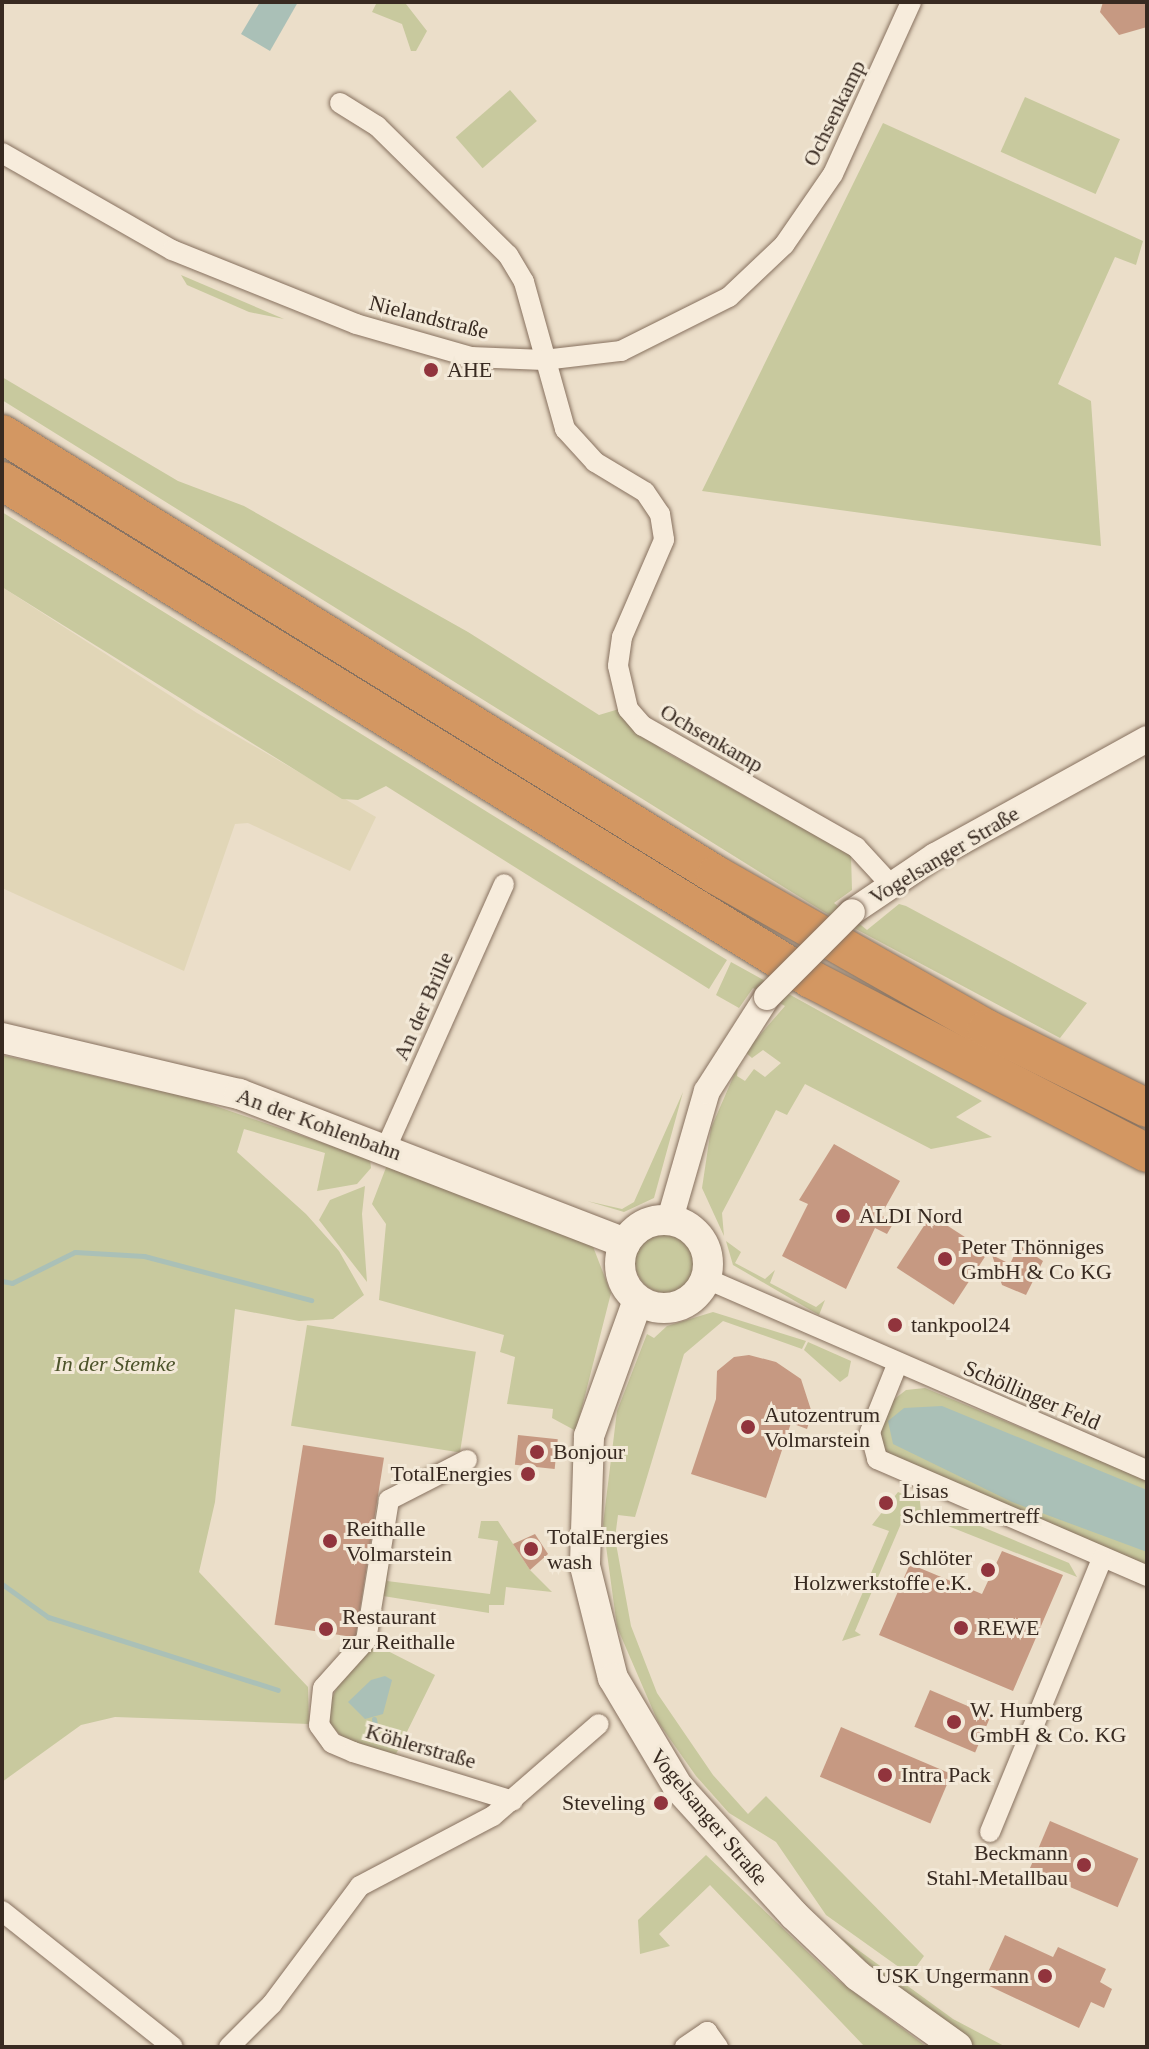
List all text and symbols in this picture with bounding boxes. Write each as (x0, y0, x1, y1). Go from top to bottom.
street label: Ochsenkamp (797, 56, 871, 170)
street label: Nielandstraße (367, 289, 491, 345)
place label: AHE (447, 357, 492, 383)
marker: AHE (422, 361, 440, 379)
street label: Ochsenkamp (656, 698, 768, 778)
street label: Vogelsanger Straße (864, 800, 1024, 910)
street label: An der Brille (387, 948, 459, 1064)
street label: An der Kohlenbahn (233, 1082, 405, 1166)
place label: ALDI Nord (859, 1203, 962, 1229)
marker: ALDI Nord (834, 1207, 852, 1225)
place label: Peter Thönniges GmbH & Co KG (961, 1233, 1112, 1284)
marker: Peter Thönniges GmbH & Co KG (936, 1250, 954, 1268)
place label: tankpool24 (911, 1312, 1010, 1338)
marker: tankpool24 (886, 1316, 904, 1334)
park label: In der Stemke (55, 1351, 175, 1377)
street label: Schöllinger Feld (960, 1354, 1104, 1436)
place label: Autozentrum Volmarstein (764, 1401, 880, 1452)
marker: Autozentrum Volmarstein (739, 1418, 757, 1436)
place label: Bonjour (553, 1439, 625, 1465)
marker: Bonjour (528, 1443, 546, 1461)
place label: TotalEnergies (391, 1461, 512, 1487)
marker: TotalEnergies (519, 1465, 537, 1483)
place label: Lisas Schlemmertreff (902, 1477, 1040, 1528)
marker: Lisas Schlemmertreff (877, 1494, 895, 1512)
place label: Reithalle Volmarstein (346, 1515, 452, 1566)
place label: TotalEnergies wash (547, 1523, 668, 1574)
marker: Reithalle Volmarstein (321, 1532, 339, 1550)
marker: TotalEnergies wash (522, 1540, 540, 1558)
place label: Schlöter Holzwerkstoffe e.K. (793, 1544, 972, 1596)
marker: Schlöter Holzwerkstoffe e.K. (979, 1561, 997, 1579)
place label: Restaurant zur Reithalle (342, 1603, 455, 1654)
place label: REWE (977, 1615, 1039, 1641)
marker: REWE (952, 1619, 970, 1637)
marker: Restaurant zur Reithalle (317, 1620, 335, 1638)
place label: W. Humberg GmbH & Co. KG (970, 1696, 1126, 1748)
marker: W. Humberg GmbH & Co. KG (945, 1713, 963, 1731)
street label: Köhlerstraße (363, 1718, 479, 1774)
street label: Vogelsanger Straße (644, 1743, 774, 1891)
place label: Intra Pack (901, 1762, 991, 1788)
marker: Intra Pack (876, 1766, 894, 1784)
place label: Steveling (562, 1790, 645, 1816)
marker: Steveling (652, 1794, 670, 1812)
place label: Beckmann Stahl-Metallbau (926, 1839, 1068, 1890)
marker: Beckmann Stahl-Metallbau (1075, 1856, 1093, 1874)
place label: USK Ungermann (876, 1963, 1029, 1989)
marker: USK Ungermann (1036, 1967, 1054, 1985)

